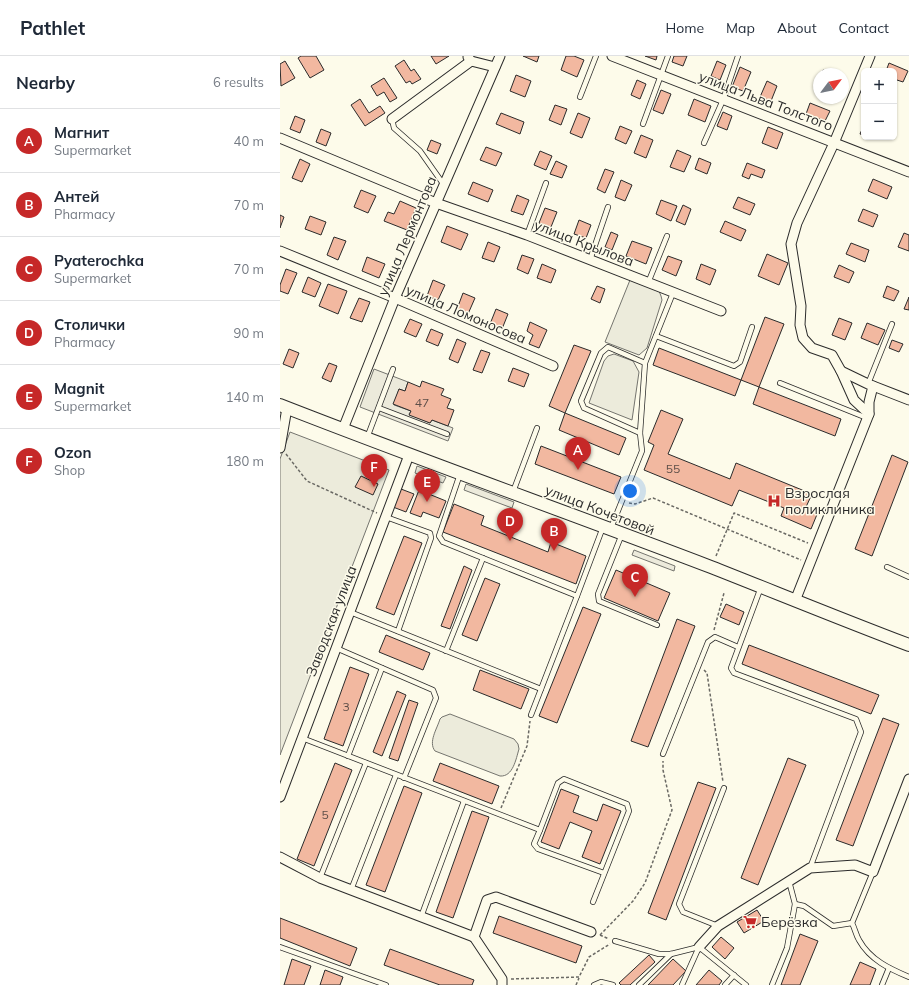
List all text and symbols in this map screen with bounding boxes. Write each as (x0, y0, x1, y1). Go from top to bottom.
text: Pathlet (20, 16, 85, 40)
text: Home (665, 19, 704, 37)
text: Map (726, 19, 755, 37)
text: About (777, 19, 817, 37)
text: Contact (839, 19, 889, 37)
street label: улица Льва Толстого (696, 67, 836, 135)
north arrow (813, 68, 849, 104)
map controls (861, 68, 897, 140)
button: + (861, 68, 897, 104)
text: Nearby (16, 72, 75, 93)
text: 6 results (213, 74, 264, 90)
button: − (861, 104, 897, 140)
text: Магнит (54, 123, 109, 142)
text: A (24, 133, 34, 149)
text: 40 m (234, 133, 264, 149)
text: Supermarket (54, 142, 131, 158)
street label: улица Лермонтова (374, 173, 440, 299)
text: Антей (54, 187, 99, 206)
text: B (25, 197, 33, 213)
text: 70 m (234, 197, 264, 213)
text: Pharmacy (54, 206, 115, 222)
street label: улица Крылова (532, 216, 636, 270)
text: Pyaterochka (54, 251, 144, 270)
text: C (25, 261, 33, 277)
text: 70 m (234, 261, 264, 277)
text: Supermarket (54, 270, 131, 286)
street label: улица Ломоносова (403, 281, 529, 347)
text: Столички (54, 315, 125, 334)
text: D (24, 325, 34, 341)
text: 90 m (234, 325, 264, 341)
text: Pharmacy (54, 334, 115, 350)
text: Magnit (54, 379, 104, 398)
text: E (25, 389, 33, 405)
text: 140 m (226, 389, 264, 405)
house number: 47 (415, 395, 429, 410)
text: Supermarket (54, 398, 131, 414)
pin: A (565, 437, 591, 470)
text: Ozon (54, 443, 91, 462)
text: F (25, 453, 33, 469)
text: 180 m (226, 453, 264, 469)
pin: F (361, 454, 387, 487)
house number: 55 (666, 461, 680, 476)
text: Shop (54, 462, 85, 478)
pin: E (414, 469, 440, 502)
street label: улица Кочетовой (543, 481, 657, 539)
your location (620, 481, 640, 501)
place label: Взрослая поликлиника (785, 484, 875, 518)
hospital icon: Взрослая поликлиника (766, 493, 782, 509)
pin: D (497, 508, 523, 541)
pin: B (541, 518, 567, 551)
street label: Заводская улица (302, 563, 360, 679)
pin: C (622, 564, 648, 597)
house number: 3 (342, 699, 350, 714)
house number: 5 (321, 807, 329, 822)
place label: Берёзка (761, 913, 818, 931)
supermarket icon: Берёзка (742, 914, 758, 930)

